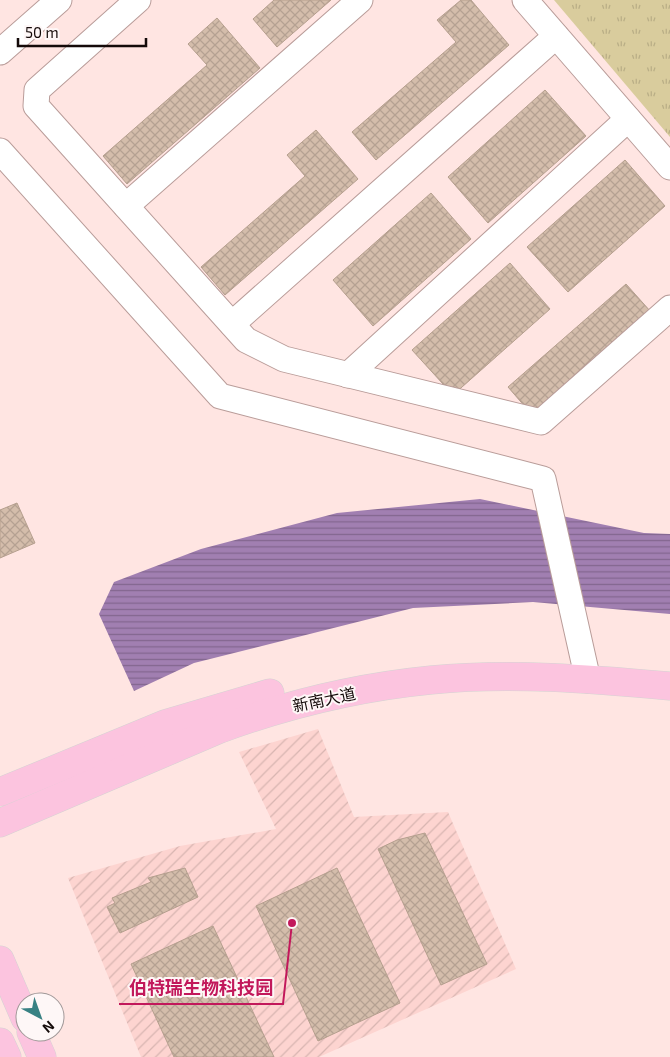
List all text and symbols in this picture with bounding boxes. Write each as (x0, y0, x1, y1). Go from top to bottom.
scale bar (18, 15, 145, 47)
text: 50 m (25, 23, 59, 41)
street label: 新南大道 (291, 683, 357, 715)
callout: 伯特瑞生物科技园 (119, 971, 283, 1004)
text: 伯特瑞生物科技园 (129, 976, 273, 998)
north arrow (15, 992, 65, 1042)
text: N (39, 1017, 58, 1037)

